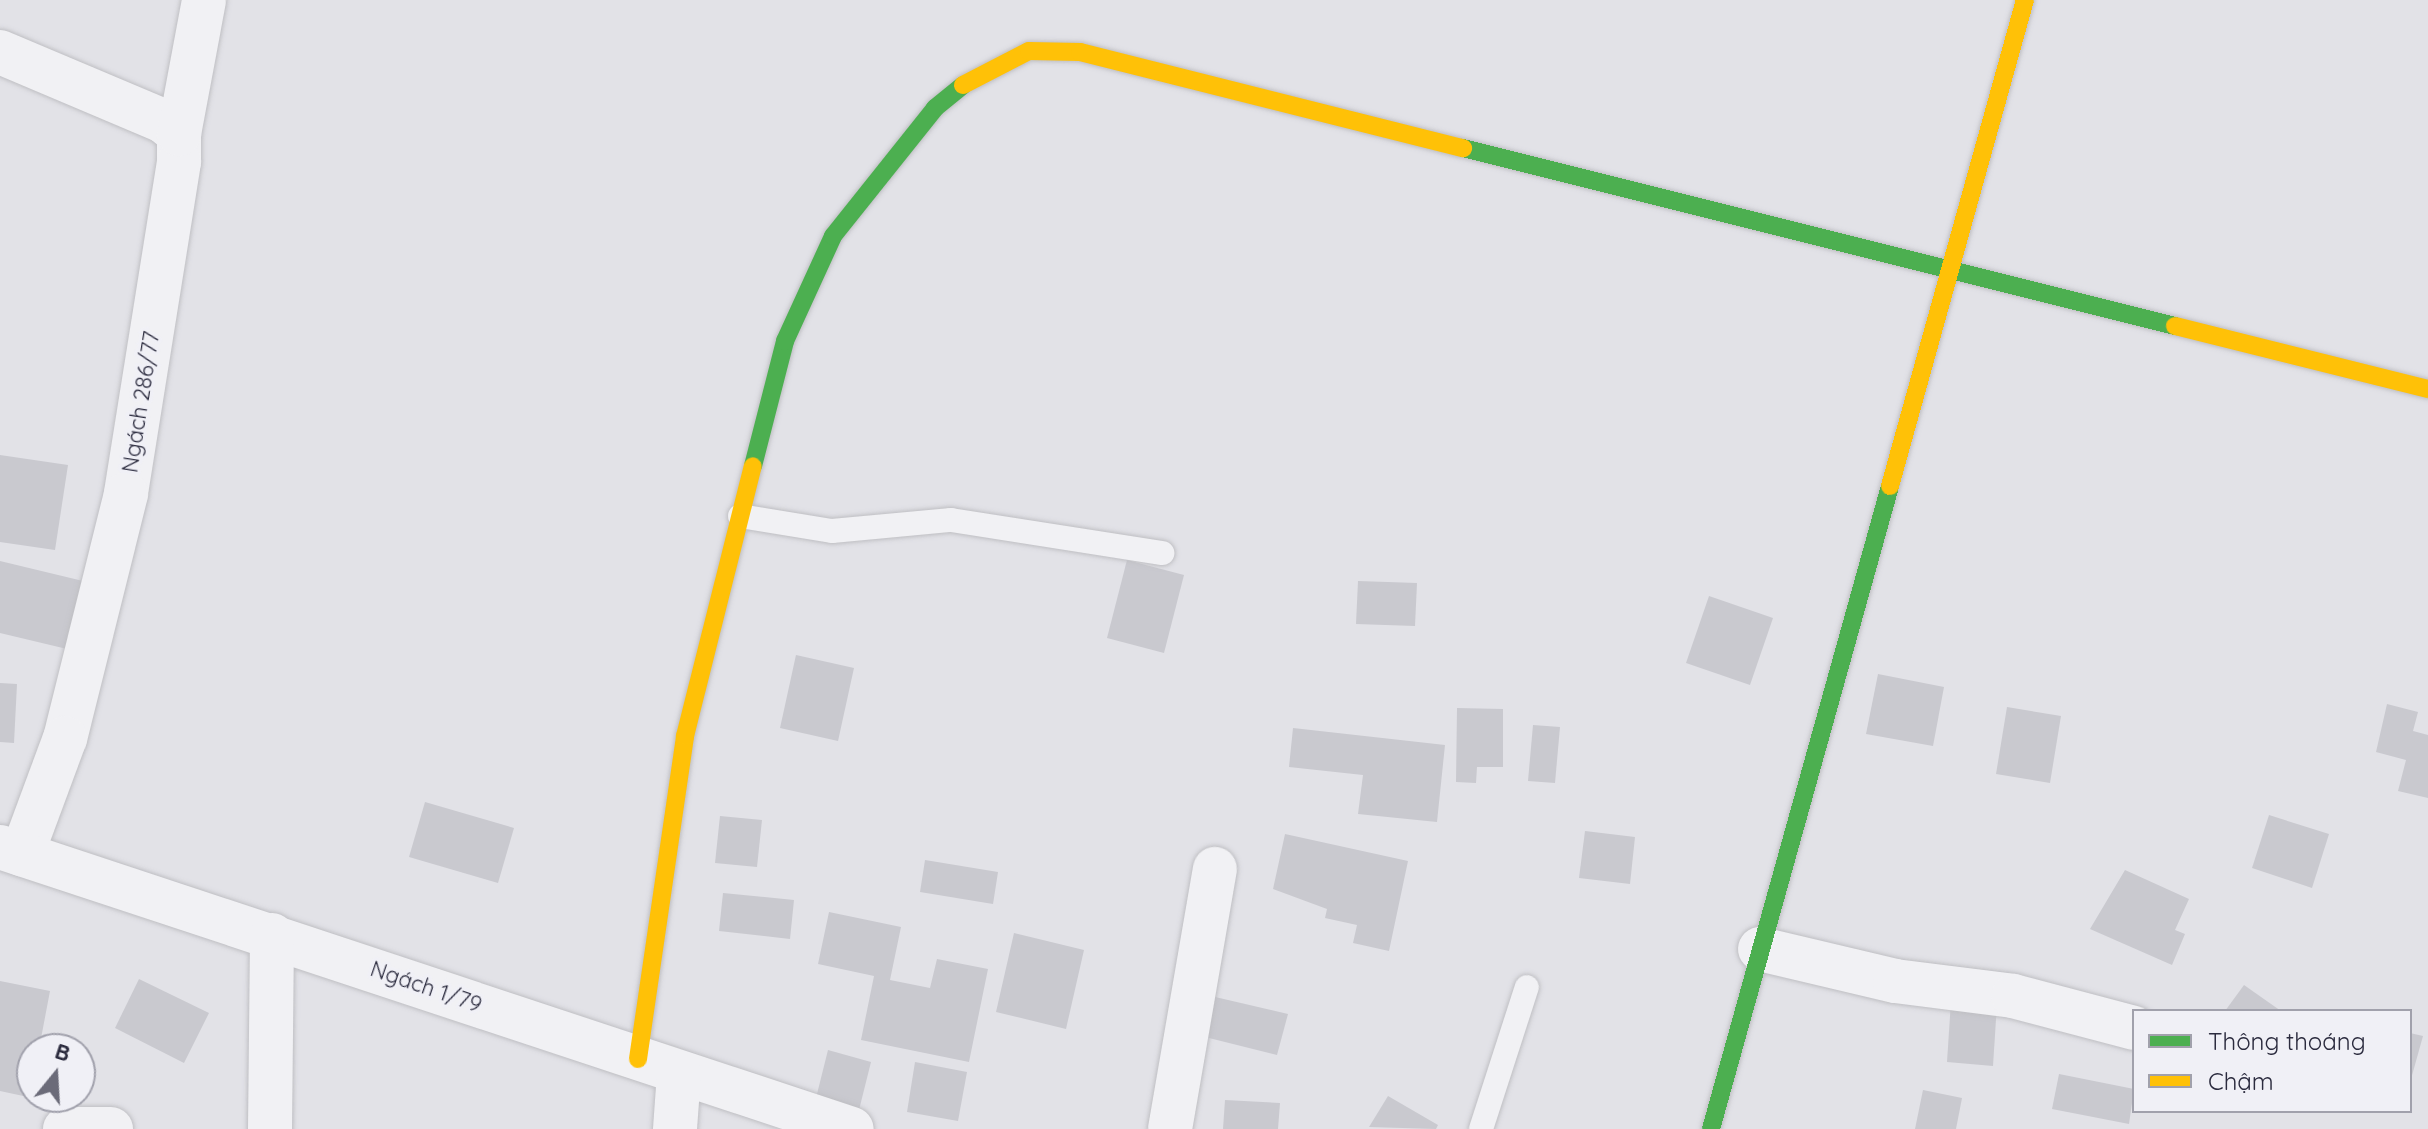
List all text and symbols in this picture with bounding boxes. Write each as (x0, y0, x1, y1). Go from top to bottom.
street label: Ngách 286/77 (117, 329, 165, 475)
street label: Ngách 1/79 (367, 956, 485, 1018)
legend (2132, 1009, 2412, 1113)
text: Thông thoáng (2208, 1026, 2366, 1056)
north arrow (16, 1033, 96, 1113)
text: B (52, 1037, 74, 1068)
text: Chậm (2208, 1066, 2274, 1096)

